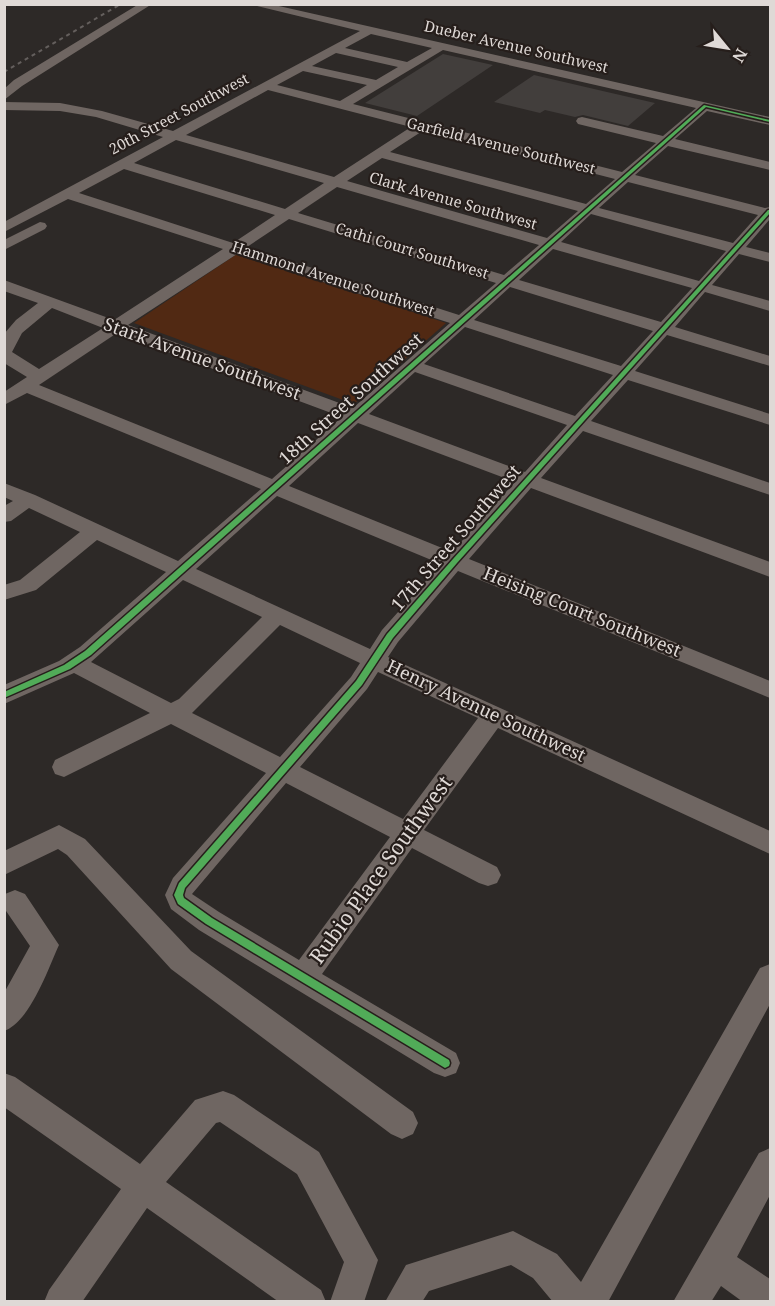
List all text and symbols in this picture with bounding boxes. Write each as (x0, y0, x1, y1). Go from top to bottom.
street label: Dueber Avenue Southwest (422, 15, 610, 77)
north arrow (697, 18, 757, 78)
text: N (727, 45, 753, 67)
street label: 20th Street Southwest (105, 68, 252, 158)
street label: Garfield Avenue Southwest (405, 112, 598, 178)
street label: Clark Avenue Southwest (367, 166, 540, 234)
street label: Cathi Court Southwest (333, 217, 491, 283)
street label: Hammond Avenue Southwest (230, 236, 437, 320)
street label: Stark Avenue Southwest (101, 311, 304, 405)
street label: 18th Street Southwest (273, 327, 428, 470)
street label: 17th Street Southwest (385, 459, 525, 616)
street label: Heising Court Southwest (480, 560, 685, 662)
street label: Henry Avenue Southwest (383, 653, 590, 767)
street label: Rubio Place Southwest (302, 770, 458, 969)

